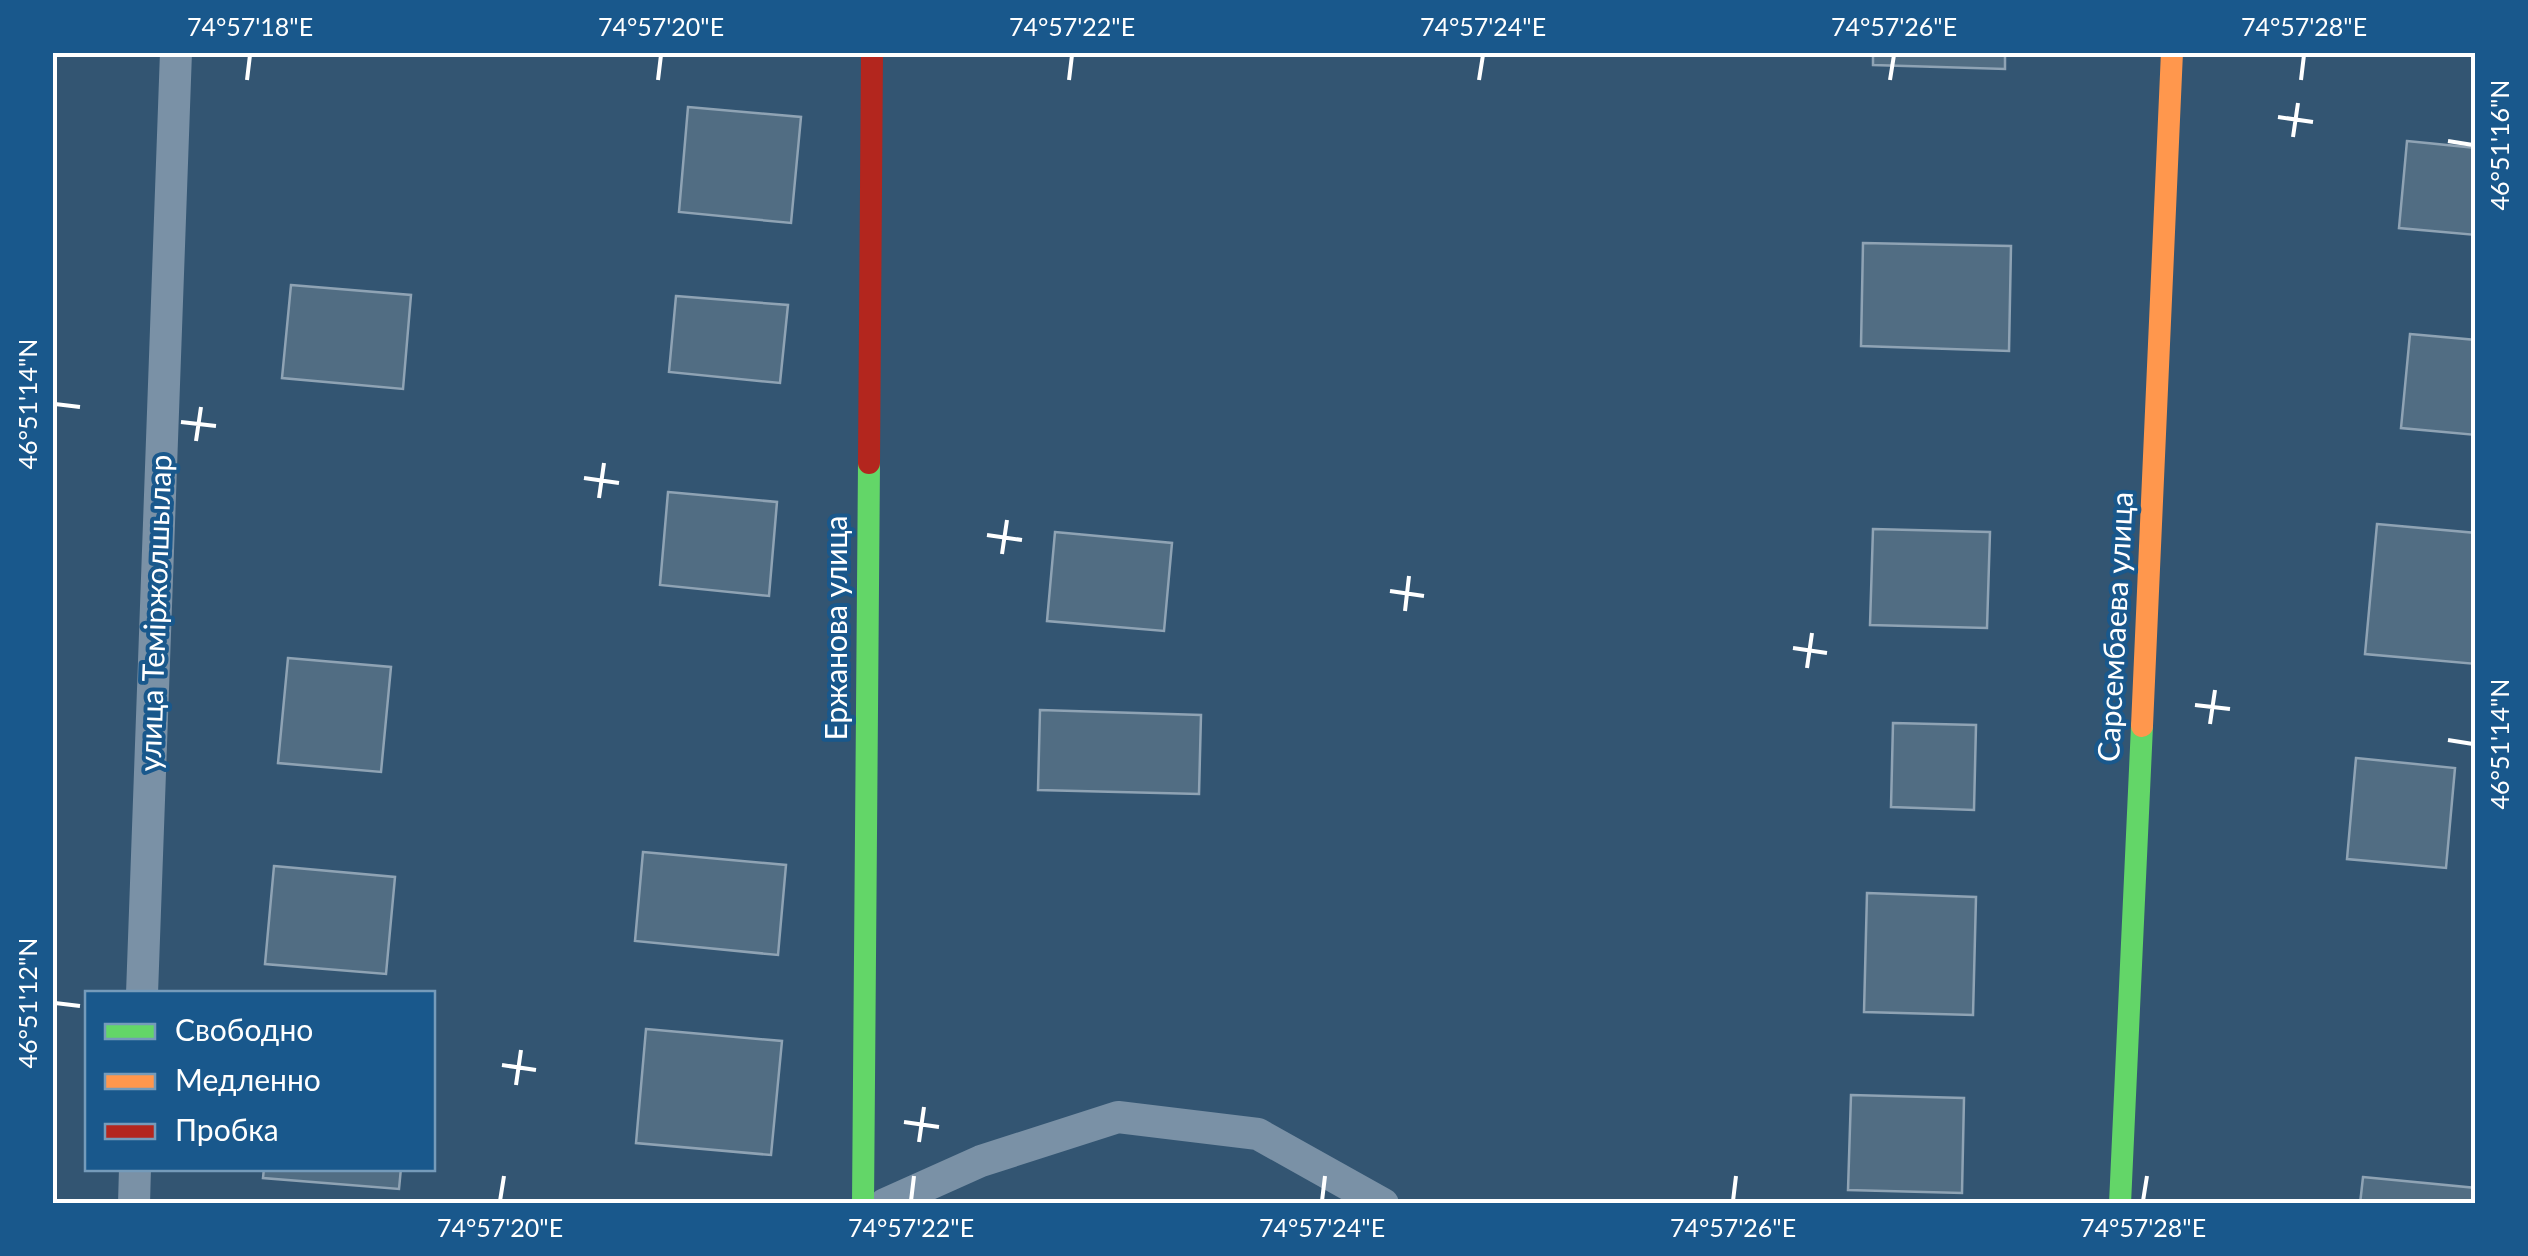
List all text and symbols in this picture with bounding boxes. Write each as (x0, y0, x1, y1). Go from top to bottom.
text: 74°57'18"E (187, 11, 313, 41)
text: 74°57'20"E (598, 11, 724, 41)
text: 74°57'22"E (1009, 11, 1135, 41)
text: 74°57'24"E (1420, 11, 1546, 41)
text: 74°57'26"E (1831, 11, 1957, 41)
text: 74°57'28"E (2241, 11, 2367, 41)
text: 46°51'16"N (2484, 80, 2514, 210)
text: 46°51'14"N (12, 339, 42, 469)
street label: улица Теміржолшылар (130, 454, 178, 772)
street label: Сарсембаева улица (2089, 491, 2139, 763)
street label: Ержанова улица (817, 515, 853, 741)
text: 46°51'14"N (2484, 679, 2514, 809)
text: 46°51'12"N (12, 938, 42, 1068)
legend (85, 991, 435, 1171)
text: Свободно (175, 1011, 313, 1047)
text: Медленно (175, 1061, 321, 1097)
text: Пробка (175, 1111, 279, 1147)
text: 74°57'20"E (437, 1212, 563, 1242)
text: 74°57'22"E (848, 1212, 974, 1242)
text: 74°57'24"E (1259, 1212, 1385, 1242)
text: 74°57'26"E (1670, 1212, 1796, 1242)
text: 74°57'28"E (2080, 1212, 2206, 1242)

